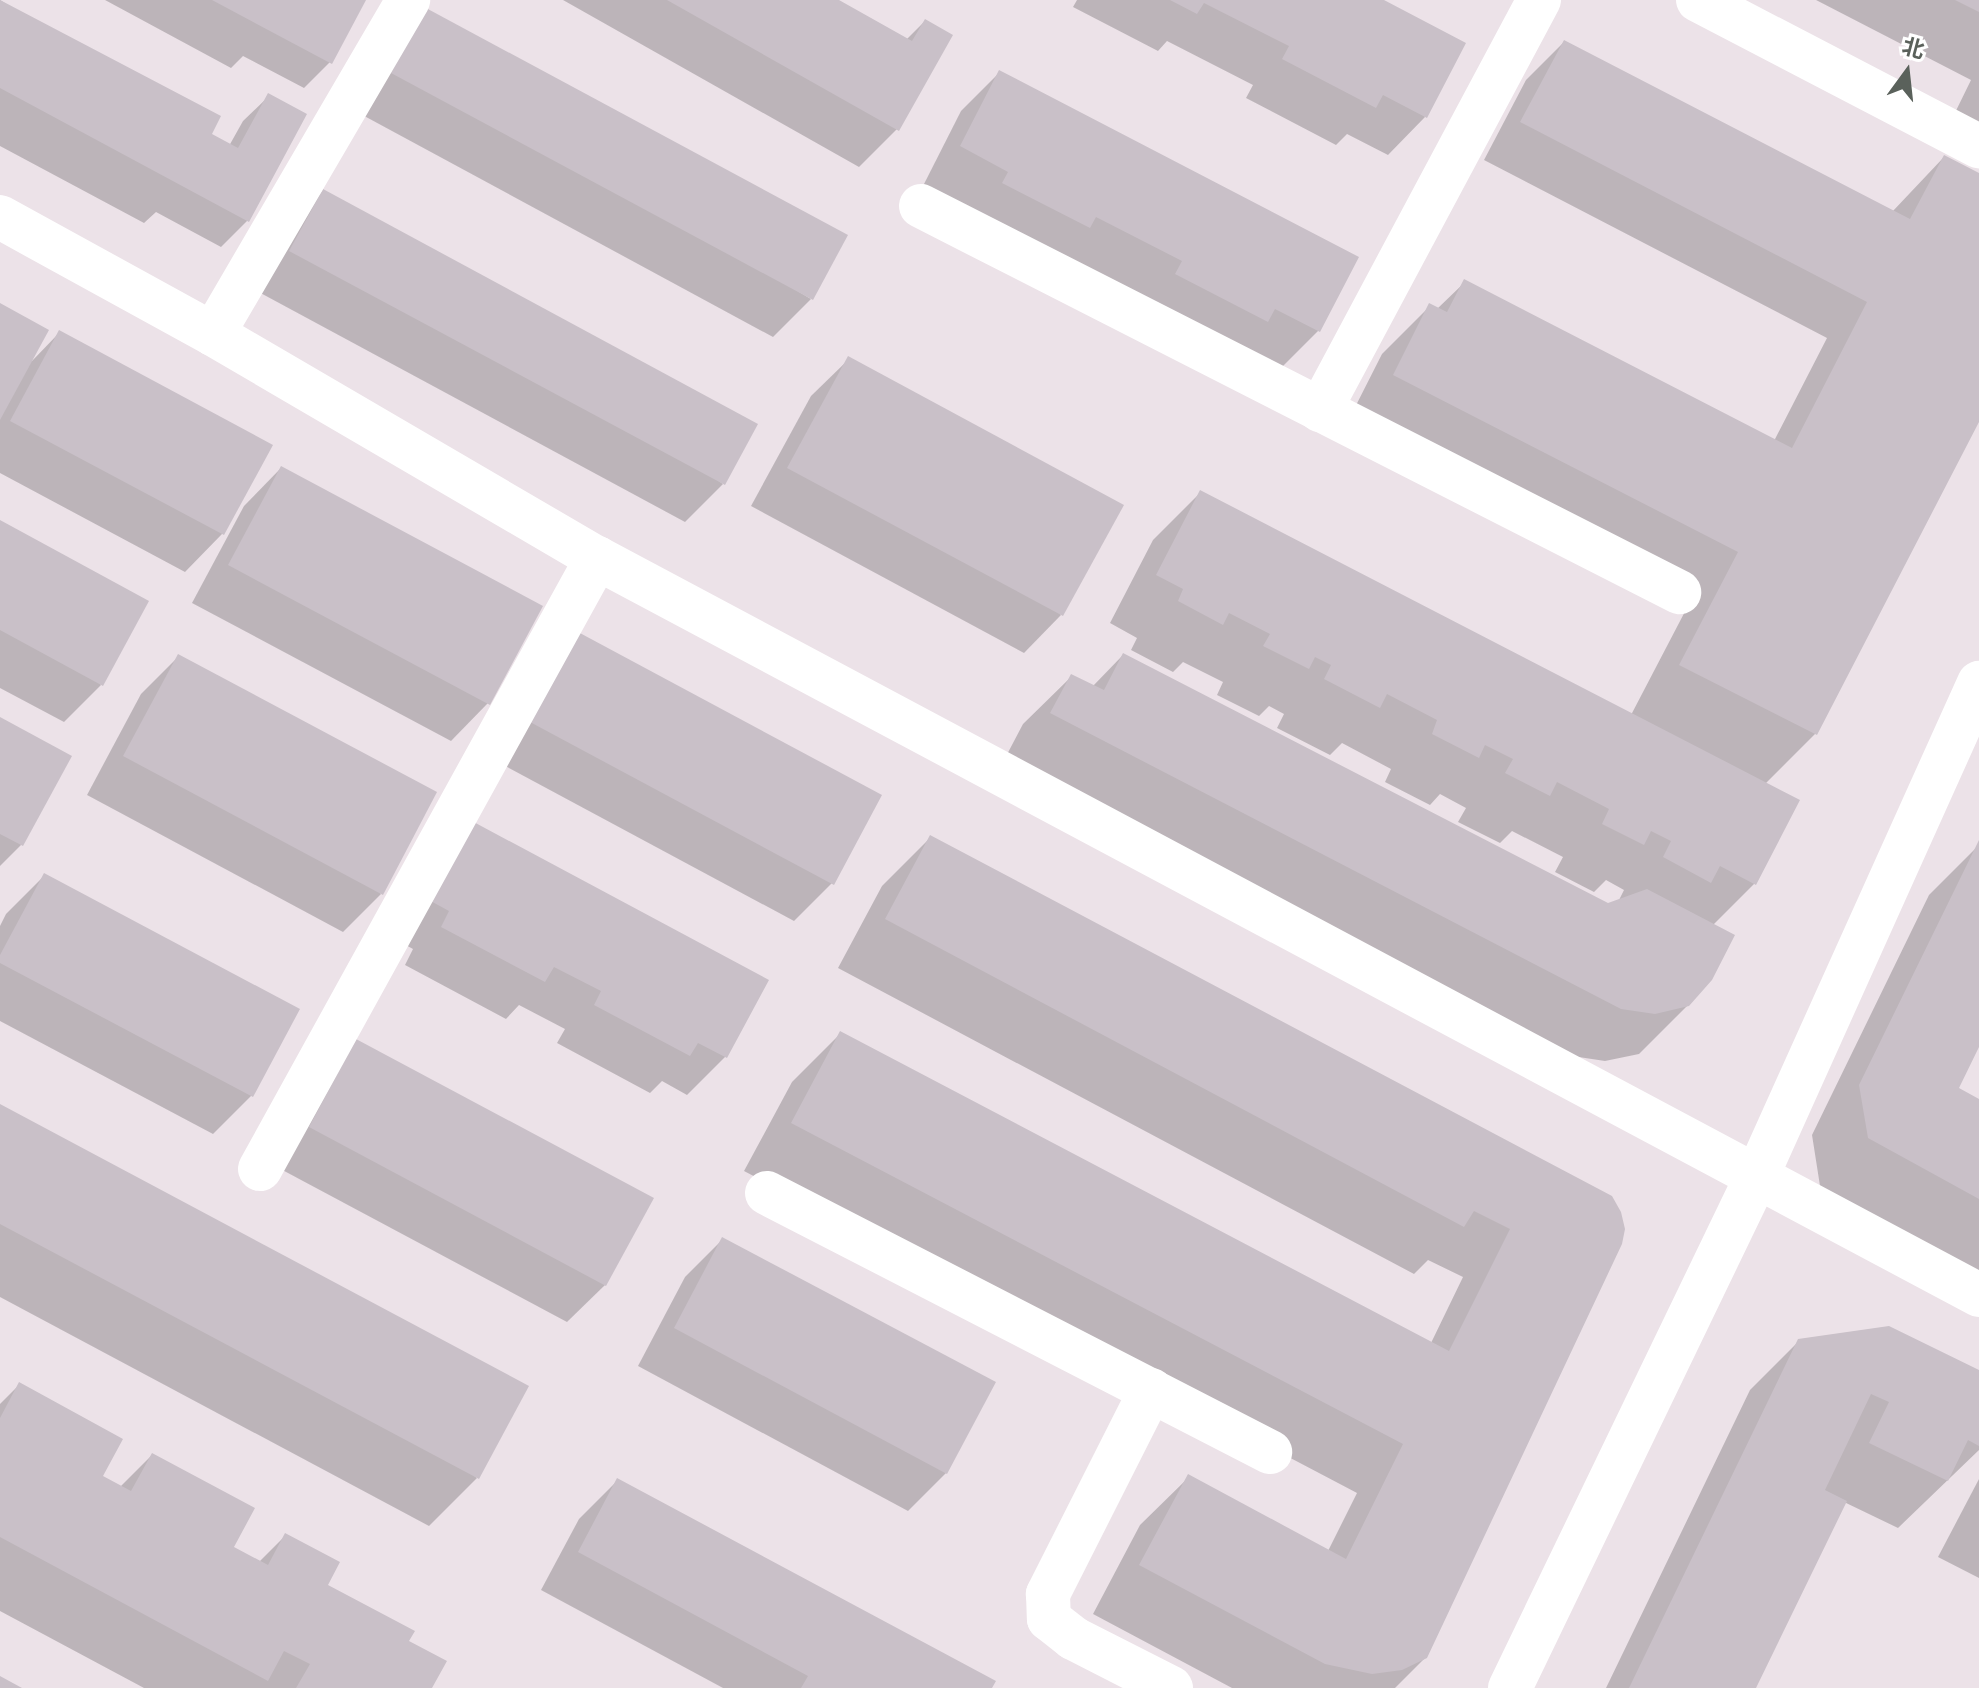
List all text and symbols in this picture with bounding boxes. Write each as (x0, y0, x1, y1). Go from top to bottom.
north arrow (1867, 32, 1947, 112)
text: 北 (1899, 33, 1927, 63)

